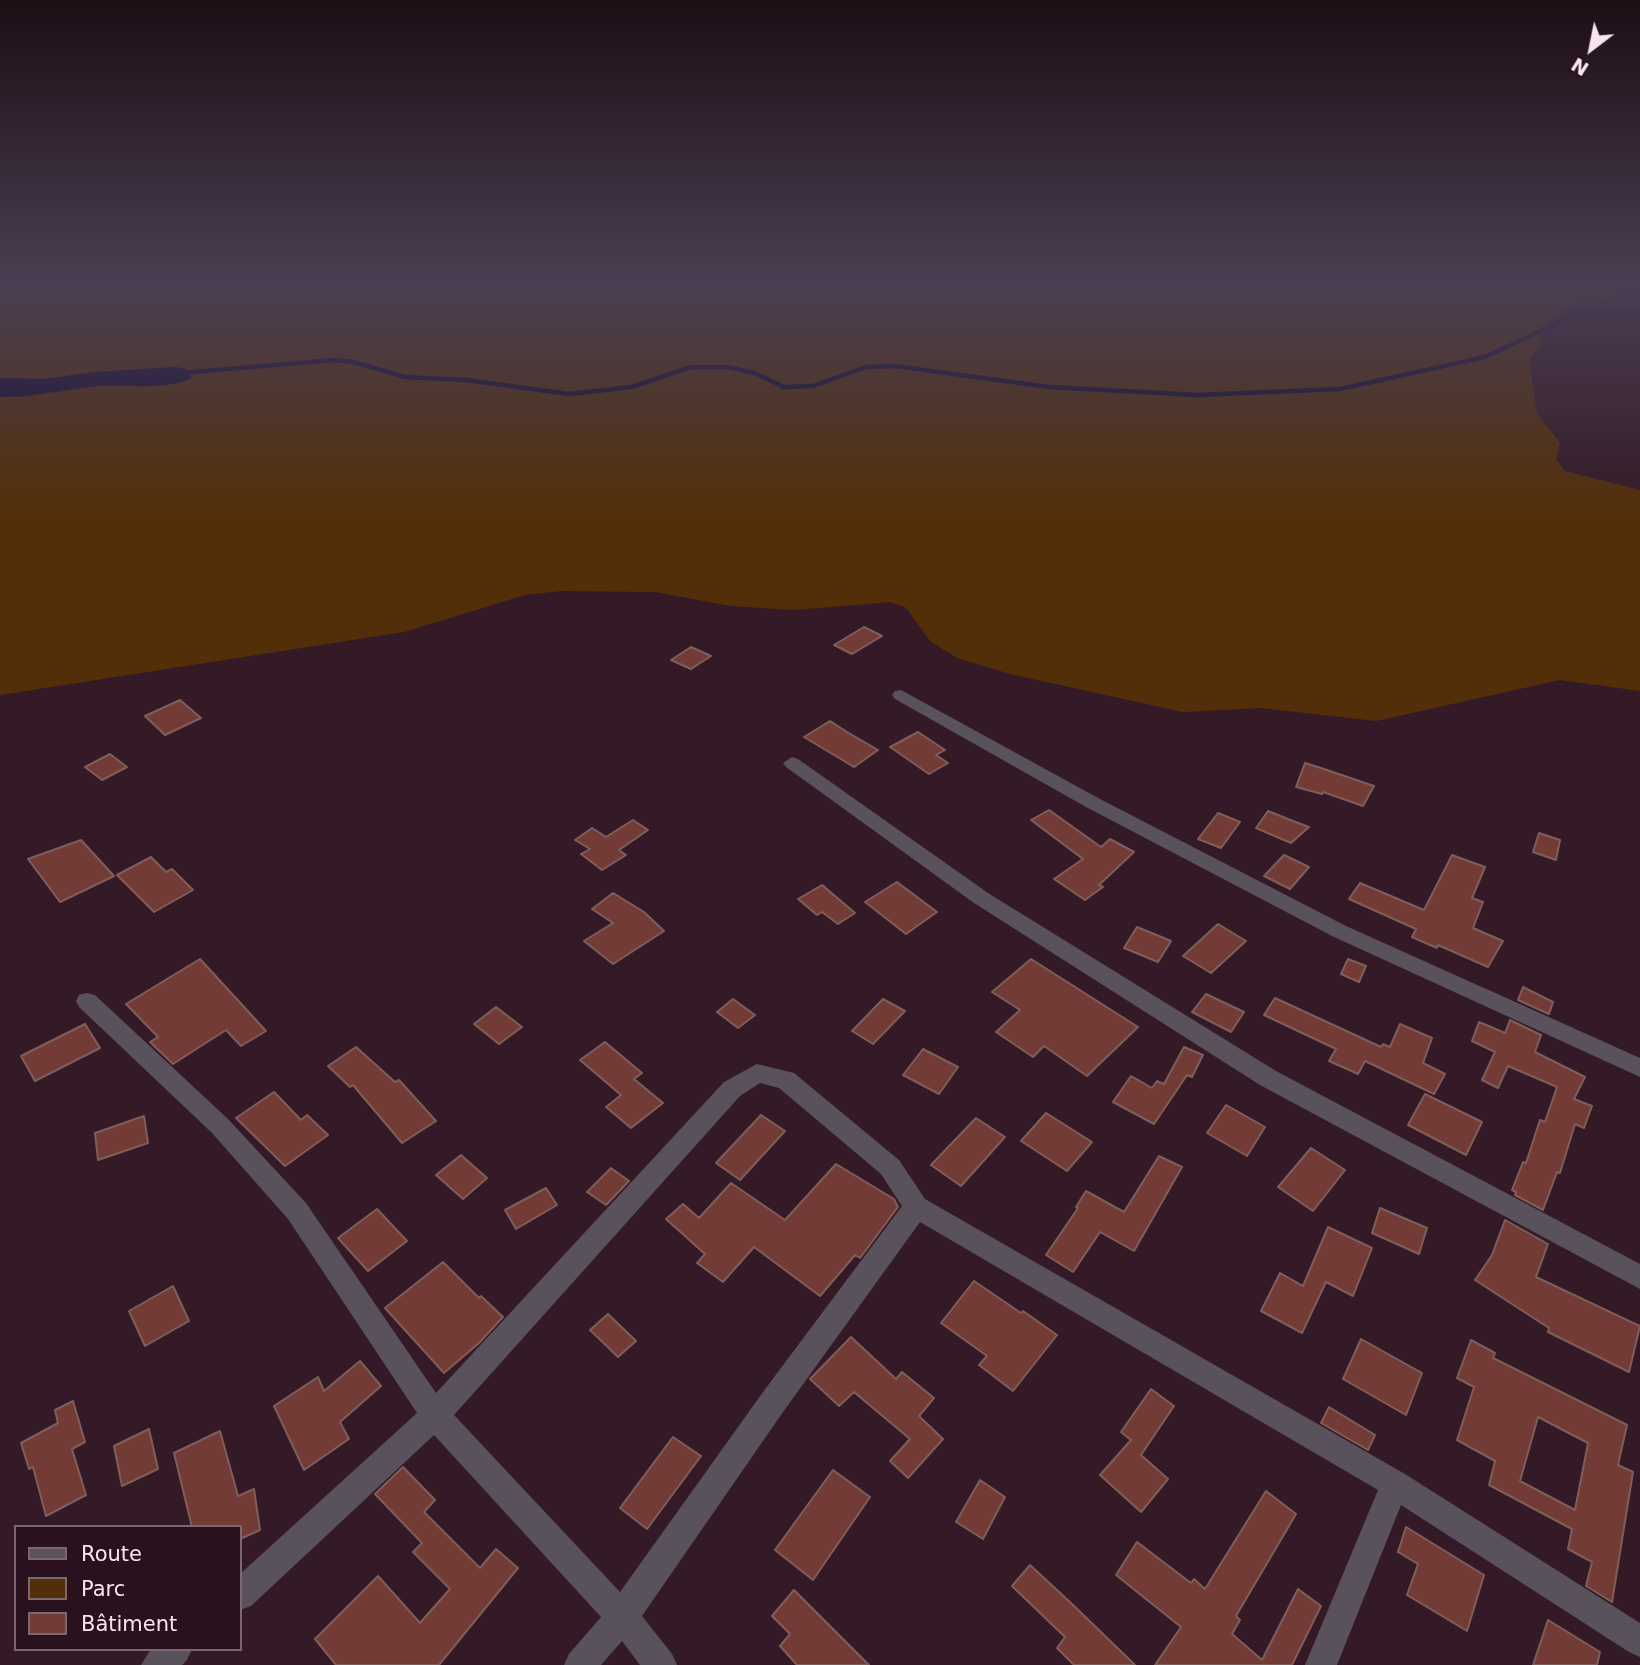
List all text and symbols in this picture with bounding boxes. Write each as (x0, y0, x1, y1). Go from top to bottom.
north arrow (1556, 14, 1626, 84)
text: N (1567, 53, 1592, 80)
legend (14, 1525, 242, 1651)
text: Route (81, 1542, 142, 1566)
text: Parc (81, 1577, 125, 1601)
text: Bâtiment (81, 1612, 177, 1636)

